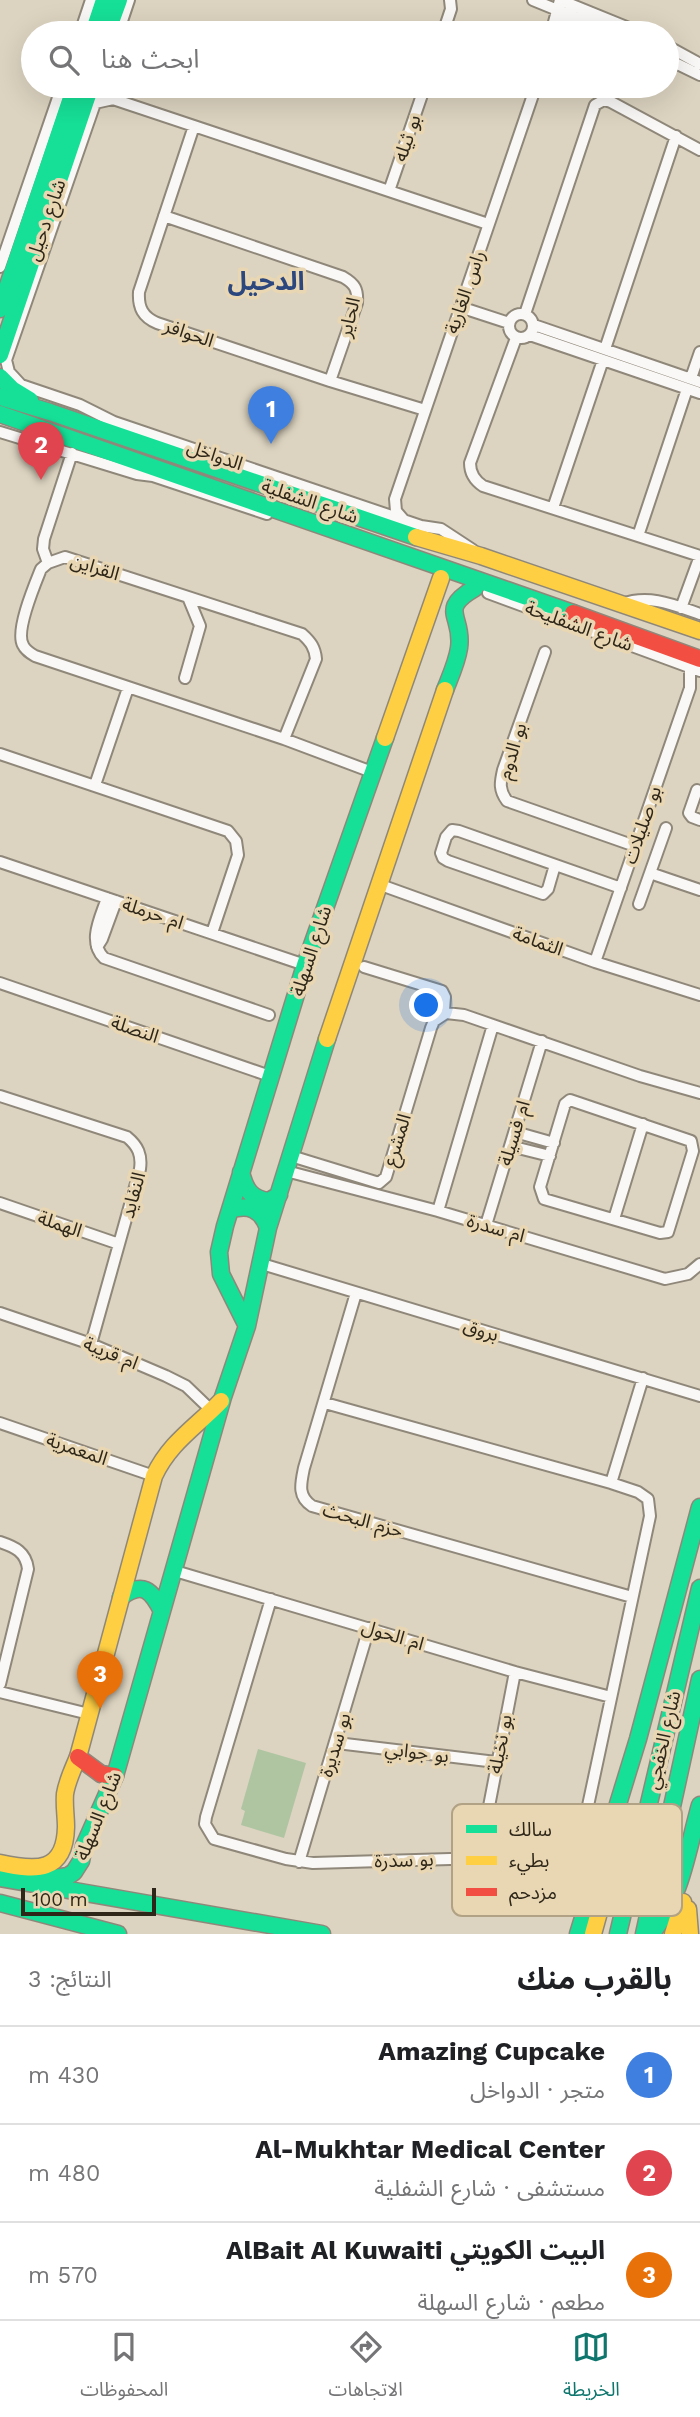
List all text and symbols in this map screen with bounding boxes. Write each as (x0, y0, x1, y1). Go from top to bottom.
search box (21, 21, 679, 98)
icon: search (45, 41, 83, 79)
text: ابحث هنا (101, 44, 199, 74)
street label: بو ثيله (388, 111, 426, 165)
street label: شارع دحيل (21, 176, 73, 264)
street label: راس الغارية (440, 247, 490, 337)
district label: الدحيل (227, 266, 305, 296)
street label: الحاير (333, 295, 365, 340)
street label: الحوافر (160, 313, 217, 352)
pin: 1 (248, 386, 294, 444)
pin: 2 (18, 422, 64, 480)
street label: الدواخل (184, 435, 246, 475)
street label: شارع الشفلية (258, 474, 361, 530)
street label: القراين (68, 549, 122, 585)
street label: شارع الشفليحة (521, 596, 636, 658)
street label: بو الدوم (493, 720, 534, 783)
street label: بو صليلات (618, 783, 666, 867)
street label: ام حرملة (118, 892, 187, 937)
street label: شارع السهلة (286, 903, 338, 1000)
street label: الثمامة (510, 921, 566, 961)
your location (409, 988, 443, 1022)
street label: النصلة (108, 1010, 162, 1048)
street label: ام فسيلة (493, 1098, 538, 1169)
street label: المشرع (378, 1111, 418, 1170)
street label: النفايد (116, 1169, 150, 1221)
street label: الهملة (35, 1206, 85, 1242)
street label: ام سدرة (464, 1209, 528, 1250)
street label: بروق (460, 1314, 502, 1346)
street label: ام قريبة (79, 1332, 142, 1377)
street label: المعمرية (43, 1428, 111, 1470)
street label: حزم البحث (319, 1498, 406, 1545)
street label: ام الحول (358, 1615, 427, 1658)
pin: 3 (77, 1651, 123, 1709)
street label: شارع الخفجي (640, 1688, 689, 1792)
street label: بو سديرة (314, 1710, 356, 1780)
street label: بو نخيلة (483, 1712, 517, 1776)
street label: بو جوابي (383, 1737, 450, 1771)
street label: شارع السهلة (70, 1768, 128, 1864)
legend (452, 1804, 682, 1916)
text: سالك (509, 1818, 552, 1841)
street label: بو سدرة (374, 1847, 434, 1873)
text: بطيء (509, 1849, 549, 1875)
text: مزدحم (509, 1881, 557, 1907)
scale bar (21, 1885, 156, 1917)
text: 100 m (32, 1888, 88, 1911)
text: بالقرب منك (517, 1961, 672, 1996)
text: النتائج: 3 (28, 1966, 112, 1993)
text: Amazing Cupcake (378, 2036, 605, 2066)
text: 430 m (28, 2062, 100, 2089)
text: 1 (644, 2062, 654, 2089)
text: متجر · الدواخل (470, 2077, 605, 2104)
text: Al-Mukhtar Medical Center (255, 2134, 605, 2164)
text: 480 m (28, 2160, 100, 2187)
text: 2 (642, 2160, 656, 2187)
text: مستشفى · شارع الشفلية (374, 2175, 605, 2202)
text: البيت الكويتي AlBait Al Kuwaiti (226, 2235, 605, 2265)
text: 570 m (28, 2262, 98, 2289)
text: 3 (642, 2262, 656, 2289)
text: مطعم · شارع السهلة (417, 2289, 605, 2316)
tab: المحفوظات (80, 2328, 168, 2410)
tab: الاتجاهات (329, 2328, 403, 2410)
tab: الخريطة (563, 2328, 620, 2410)

